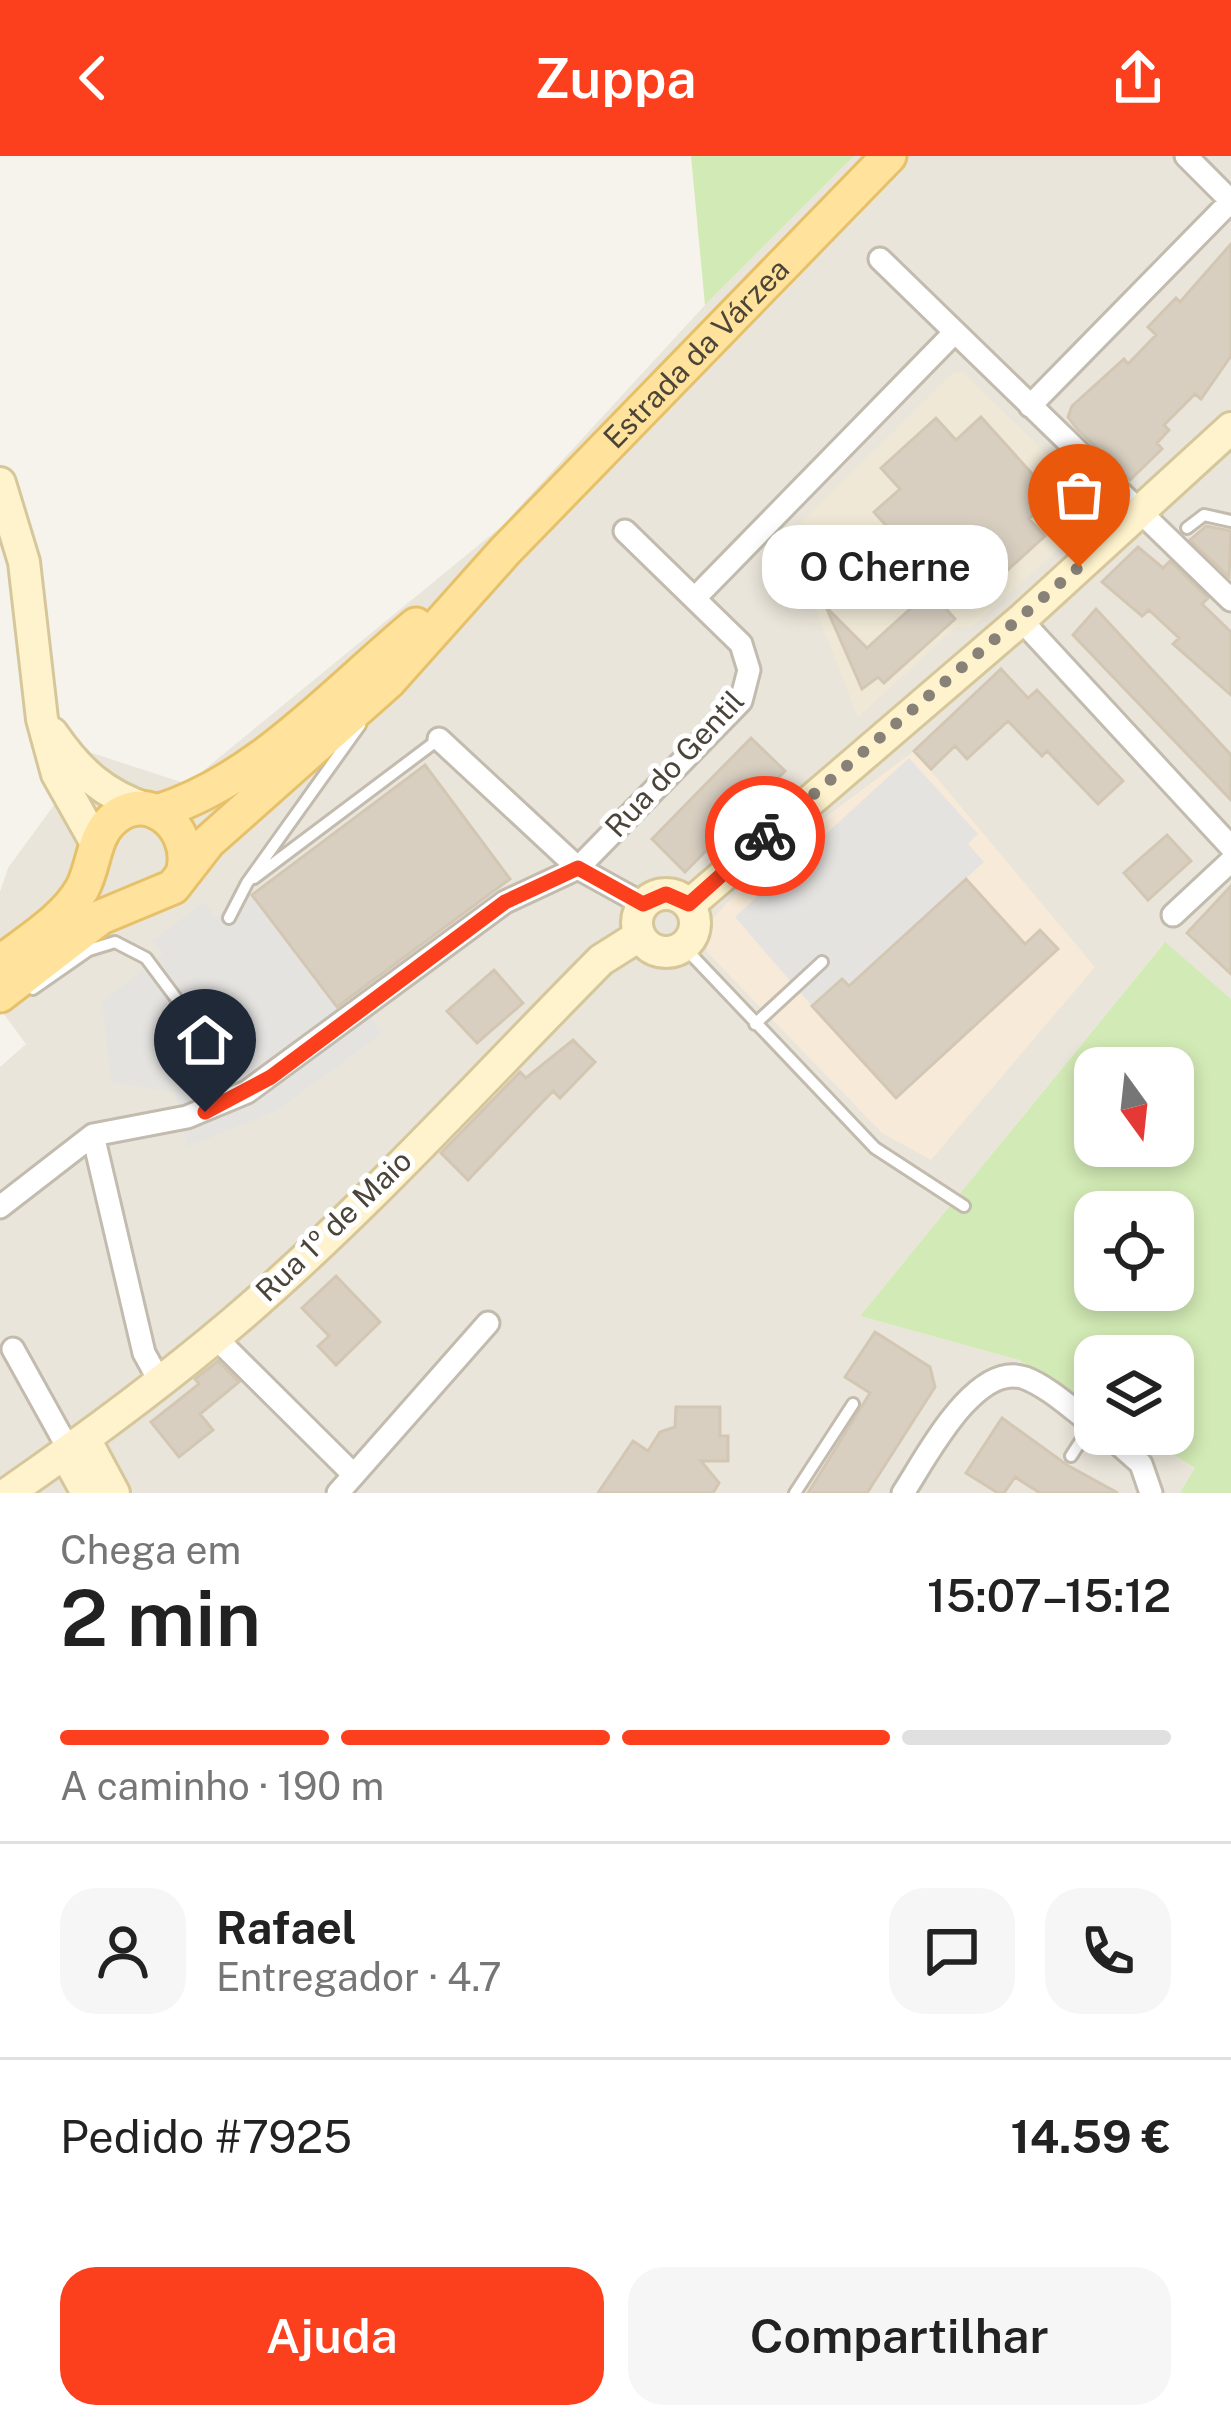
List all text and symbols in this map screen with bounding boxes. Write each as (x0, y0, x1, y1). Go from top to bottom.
icon: back (60, 45, 126, 111)
icon: share (1105, 45, 1171, 111)
text: Zuppa (534, 47, 697, 110)
street label: Estrada da Várzea (596, 251, 796, 455)
pin (1028, 444, 1130, 567)
icon: bag (1046, 462, 1112, 528)
callout: O Cherne (761, 525, 1007, 609)
text: O Cherne (799, 544, 971, 590)
street label: Rua do Gentil (597, 683, 751, 844)
courier (705, 776, 825, 896)
icon: bike (732, 803, 798, 869)
pin (154, 989, 256, 1112)
icon: home (172, 1007, 238, 1073)
north arrow (1074, 1047, 1194, 1167)
map controls (1074, 1047, 1194, 1455)
street label: Rua 1º de Maio (248, 1142, 418, 1308)
button: locate (1074, 1191, 1194, 1311)
button: layers (1074, 1335, 1194, 1455)
text: Chega em (60, 1527, 241, 1573)
text: 15:07–15:12 (927, 1569, 1171, 1622)
text: 2 min (60, 1572, 261, 1664)
text: A caminho · 190 m (60, 1763, 384, 1809)
button: person (60, 1888, 186, 2014)
button: chat (889, 1888, 1015, 2014)
button: phone (1045, 1888, 1171, 2014)
text: Rafael (216, 1901, 357, 1954)
text: Entregador · 4.7 (216, 1954, 502, 2000)
text: Pedido #7925 (60, 2110, 352, 2163)
text: 14.59 € (1011, 2110, 1171, 2163)
button: Ajuda (60, 2267, 604, 2405)
button: Compartilhar (628, 2267, 1171, 2405)

